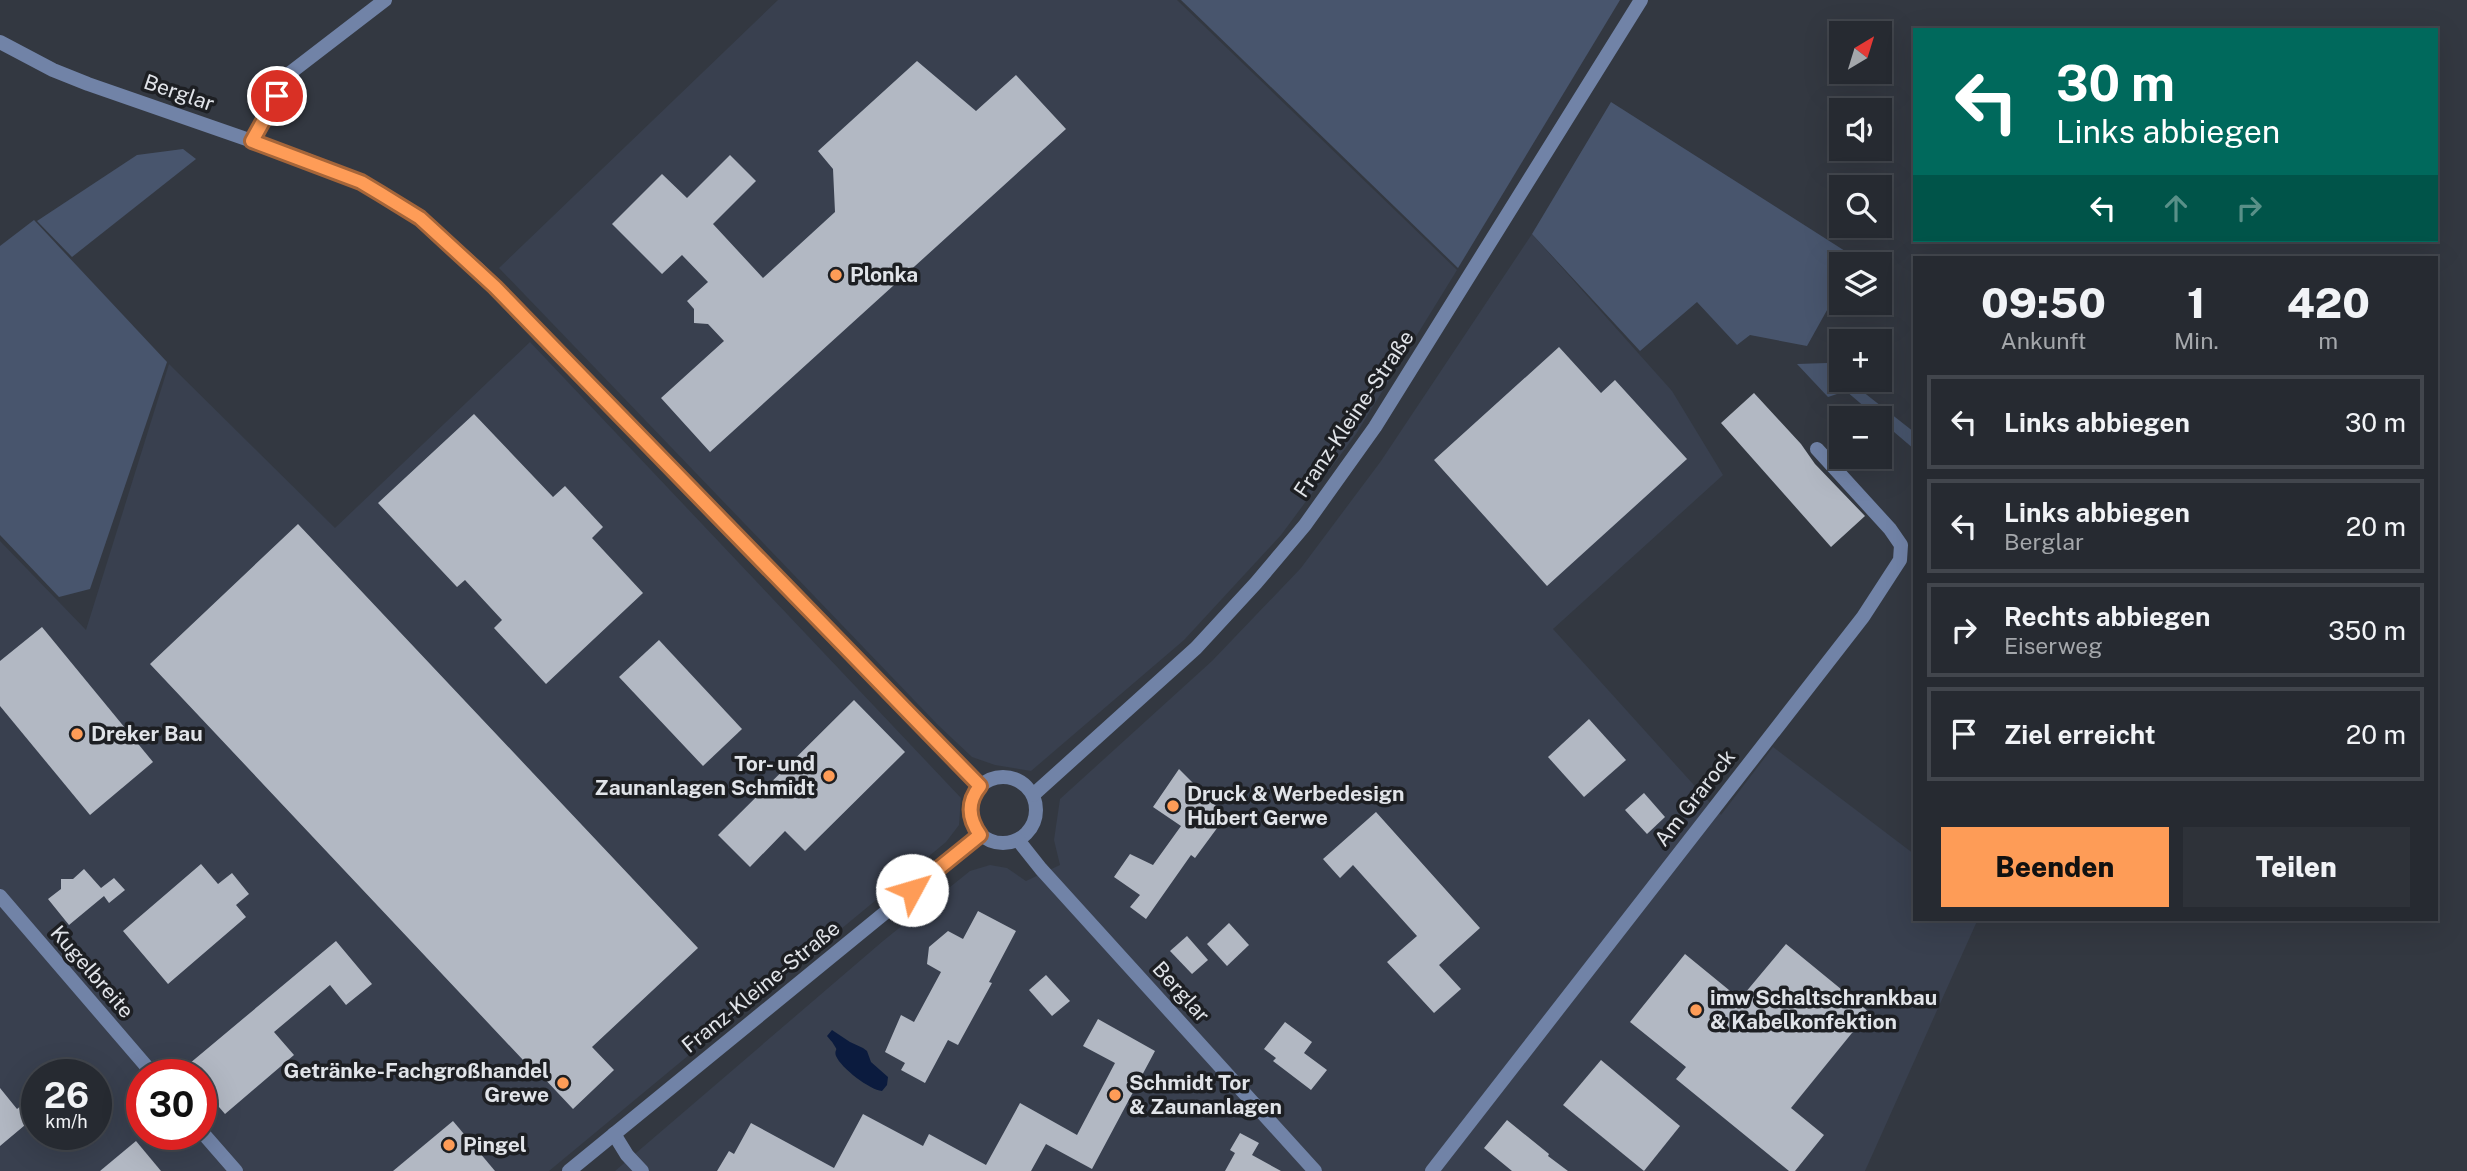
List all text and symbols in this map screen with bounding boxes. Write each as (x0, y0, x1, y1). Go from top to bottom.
north arrow (1829, 21, 1892, 84)
map controls (1829, 21, 1892, 469)
text: 30 m (2056, 54, 2175, 112)
icon: left (1941, 56, 2032, 147)
pin (247, 66, 307, 126)
street label: Berglar (141, 69, 218, 116)
icon: arrive (258, 77, 296, 115)
button: sound (1829, 98, 1892, 161)
text: Links abbiegen (2056, 113, 2280, 150)
button: search (1829, 175, 1892, 238)
icon: left (2084, 189, 2122, 227)
icon: ahead (2157, 189, 2195, 227)
icon: right (2230, 189, 2268, 227)
button: layers (1829, 252, 1892, 315)
place label: Plonka (850, 262, 918, 287)
marker: Plonka (828, 267, 844, 283)
text: 09:50 (1981, 278, 2106, 327)
text: 1 (2187, 278, 2206, 327)
text: 420 (2287, 278, 2370, 327)
street label: Franz-Kleine-Straße (1288, 325, 1419, 502)
text: Ankunft (2000, 327, 2086, 354)
text: Min. (2174, 327, 2219, 354)
text: m (2318, 327, 2338, 354)
button: + (1829, 329, 1892, 392)
icon: left (1945, 403, 1983, 441)
button: − (1829, 406, 1892, 469)
text: Links abbiegen (2004, 407, 2190, 438)
text: 30 m (2345, 407, 2406, 438)
text: Links abbiegen (2004, 497, 2190, 528)
icon: left (1945, 507, 1983, 545)
text: 20 m (2346, 511, 2406, 542)
text: Berglar (2004, 528, 2084, 555)
text: Rechts abbiegen (2004, 601, 2210, 632)
icon: right (1945, 611, 1983, 649)
text: 350 m (2328, 615, 2406, 646)
text: Eiserweg (2004, 632, 2103, 659)
icon: arrive (1945, 715, 1983, 753)
text: Ziel erreicht (2004, 719, 2156, 750)
text: 20 m (2346, 719, 2406, 750)
place label: Dreker Bau (91, 721, 203, 746)
marker: Dreker Bau (69, 726, 85, 742)
street label: Am Grarock (1649, 744, 1740, 851)
place label: Tor- und Zaunanlagen Schmidt (594, 751, 815, 800)
marker: Tor- und Zaunanlagen Schmidt (821, 768, 837, 784)
place label: Druck & Werbedesign Hubert Gerwe (1187, 781, 1404, 830)
marker: Druck & Werbedesign Hubert Gerwe (1165, 798, 1181, 814)
button: Beenden (1941, 827, 2169, 907)
button: Teilen (2183, 827, 2410, 907)
position arrow (875, 853, 949, 927)
street label: Franz-Kleine-Straße (677, 915, 845, 1058)
street label: Kugelbreite (45, 920, 139, 1023)
street label: Berglar (1148, 956, 1215, 1027)
place label: imw Schaltschrankbau & Kabelkonfektion (1710, 985, 1937, 1034)
marker: imw Schaltschrankbau & Kabelkonfektion (1688, 1002, 1704, 1018)
place label: Getränke-Fachgroßhandel Grewe (284, 1058, 549, 1107)
speed limit sign: 30 (126, 1059, 217, 1150)
place label: Schmidt Tor & Zaunanlagen (1129, 1070, 1282, 1119)
text: 26 (44, 1075, 89, 1116)
marker: Getränke-Fachgroßhandel Grewe (555, 1075, 571, 1091)
marker: Schmidt Tor & Zaunanlagen (1107, 1087, 1123, 1103)
text: km/h (45, 1111, 88, 1132)
place label: Pingel (463, 1132, 527, 1157)
marker: Pingel (441, 1137, 457, 1153)

